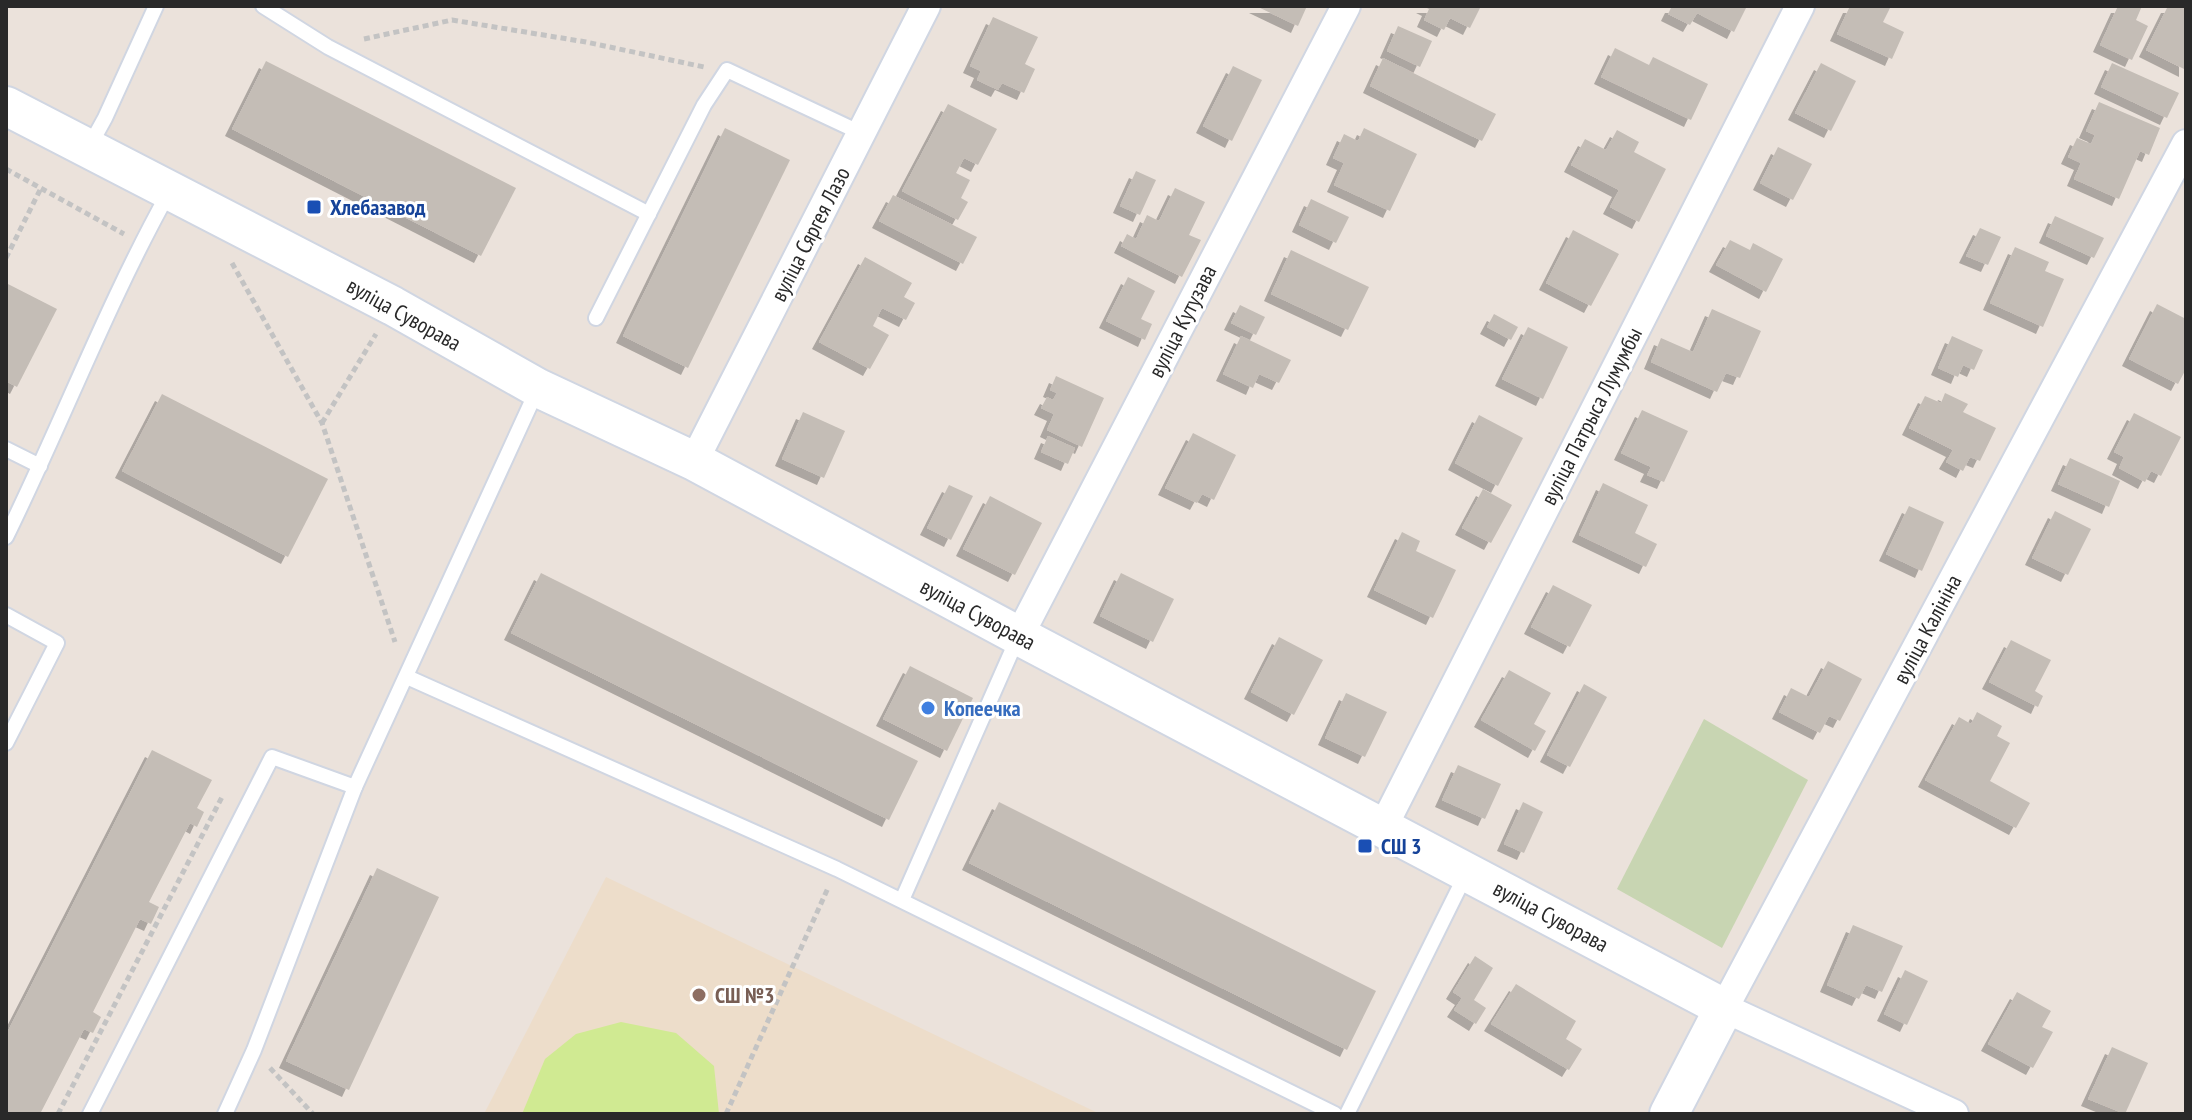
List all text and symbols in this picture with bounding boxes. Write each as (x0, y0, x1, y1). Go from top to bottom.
street label: вуліца Сяргея Лазо (764, 162, 856, 306)
place label: Хлебазавод (330, 193, 426, 221)
marker: Хлебазавод (305, 198, 323, 216)
street label: вуліца Кутузава (1142, 260, 1222, 382)
street label: вуліца Суворава (342, 271, 466, 357)
street label: вуліца Патрыса Лумумбы (1534, 322, 1648, 510)
street label: вуліца Калініна (1887, 570, 1967, 688)
street label: вуліца Суворава (916, 572, 1040, 656)
place label: Копеечка (944, 694, 1021, 722)
marker: Копеечка (919, 699, 937, 717)
place label: СШ 3 (1381, 832, 1422, 860)
marker: СШ 3 (1356, 837, 1374, 855)
street label: вуліца Суворава (1489, 874, 1613, 958)
place label: СШ №3 (715, 981, 774, 1009)
marker: СШ №3 (690, 986, 708, 1004)

